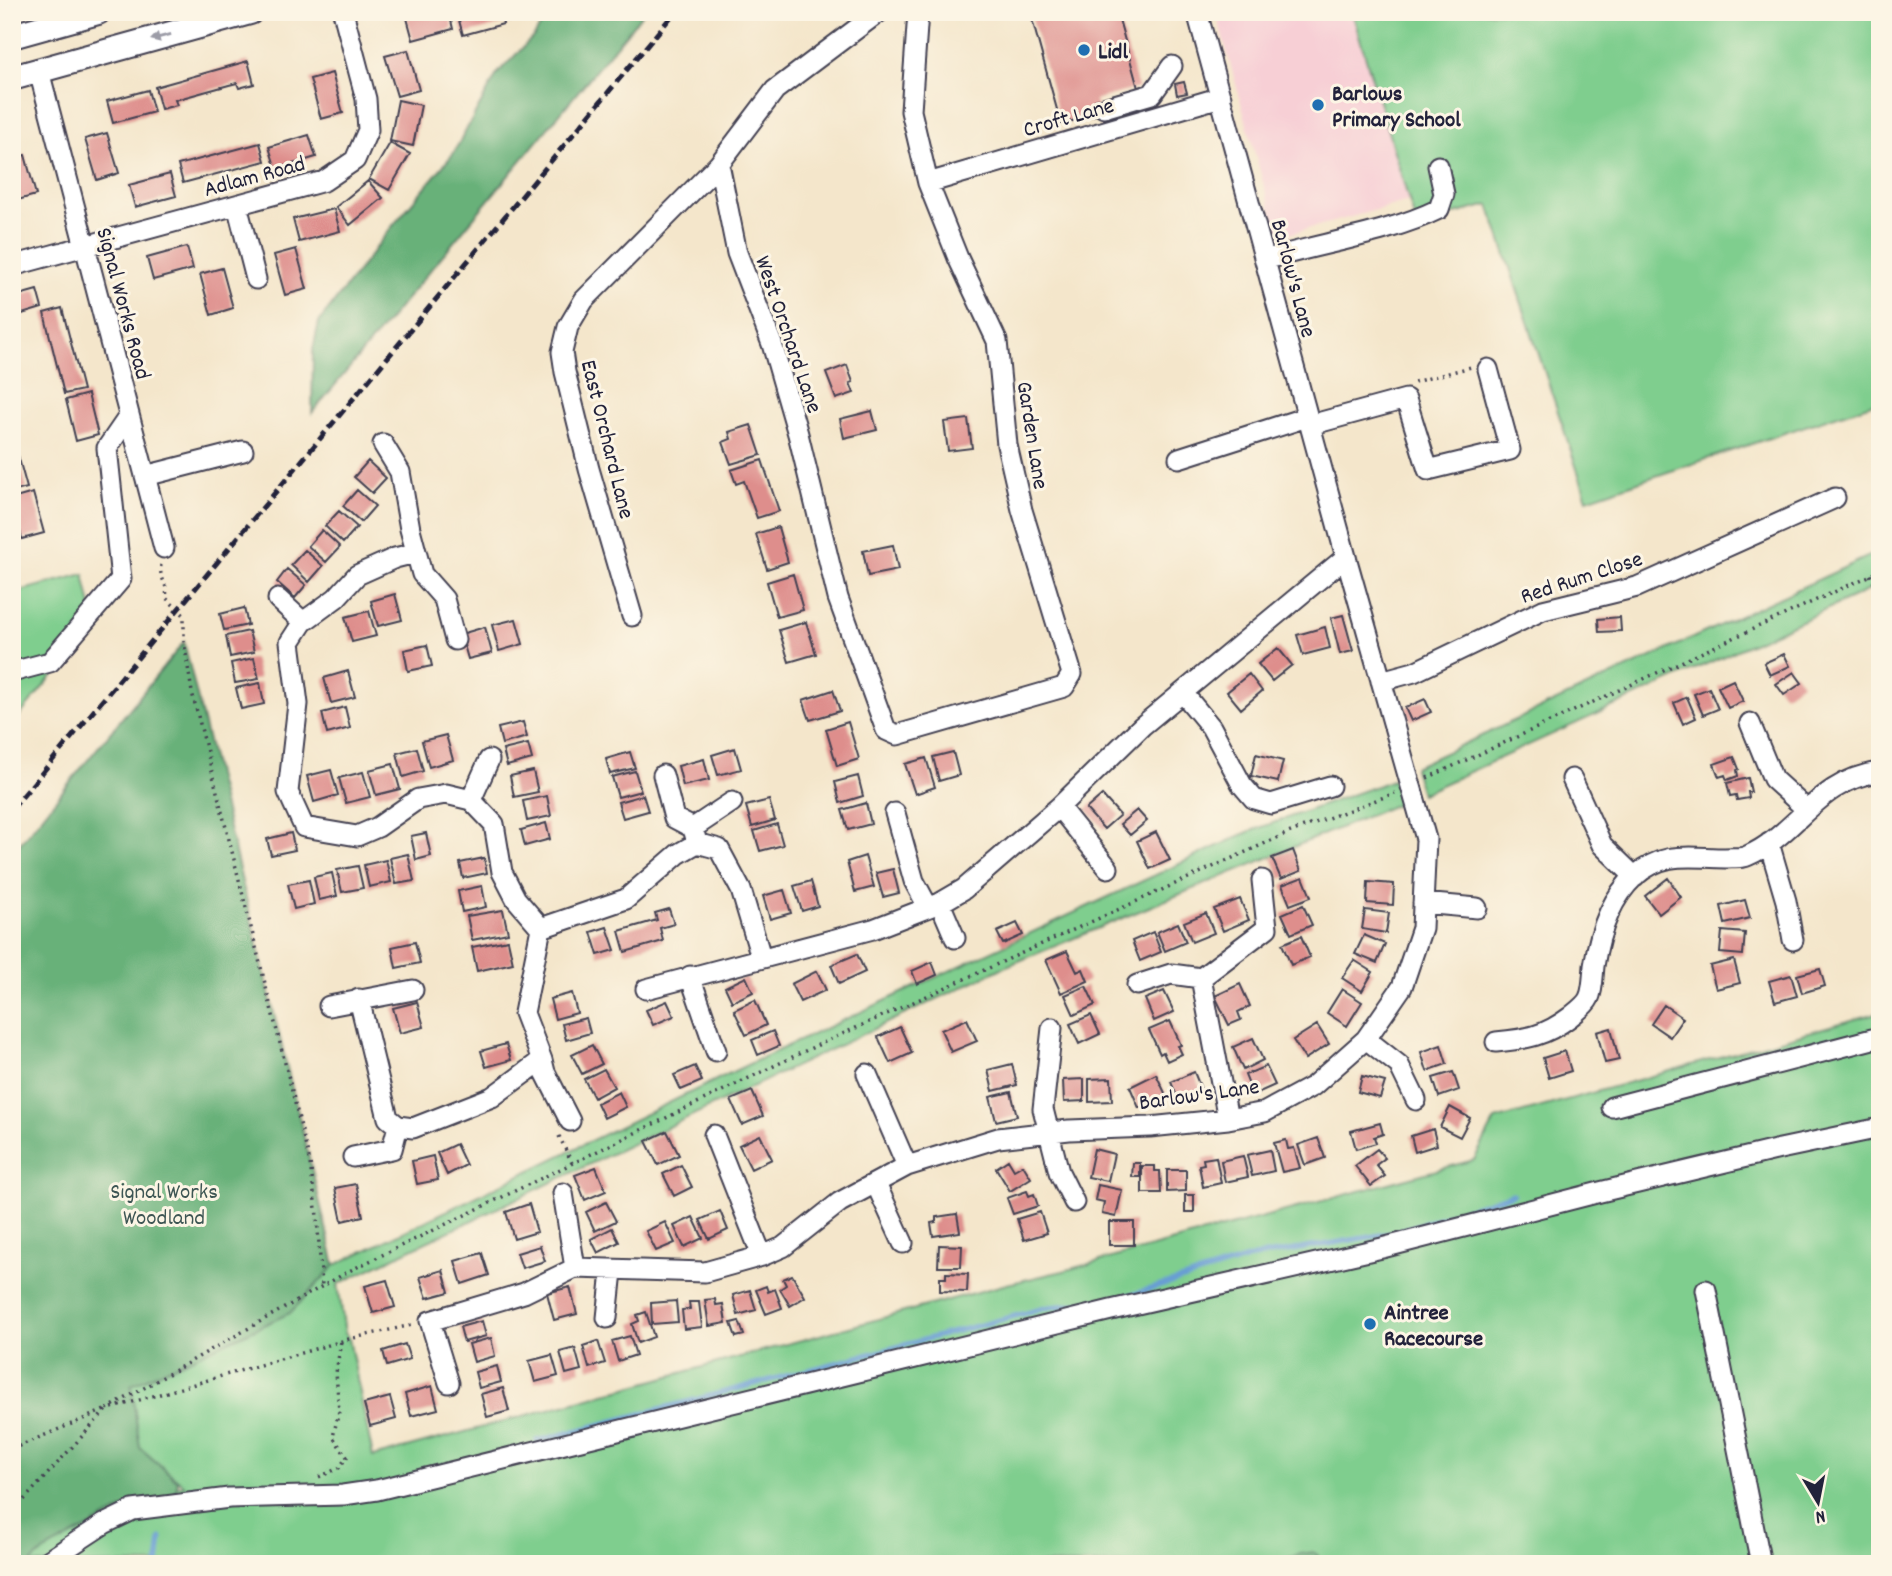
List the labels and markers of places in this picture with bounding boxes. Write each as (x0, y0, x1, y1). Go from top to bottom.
place label: Lidl (1098, 37, 1128, 70)
marker: Lidl (1076, 42, 1092, 58)
place label: Barlows Primary School (1332, 79, 1461, 138)
marker: Barlows Primary School (1310, 97, 1326, 113)
place label: Aintree Racecourse (1384, 1298, 1483, 1357)
marker: Aintree Racecourse (1362, 1316, 1378, 1332)

